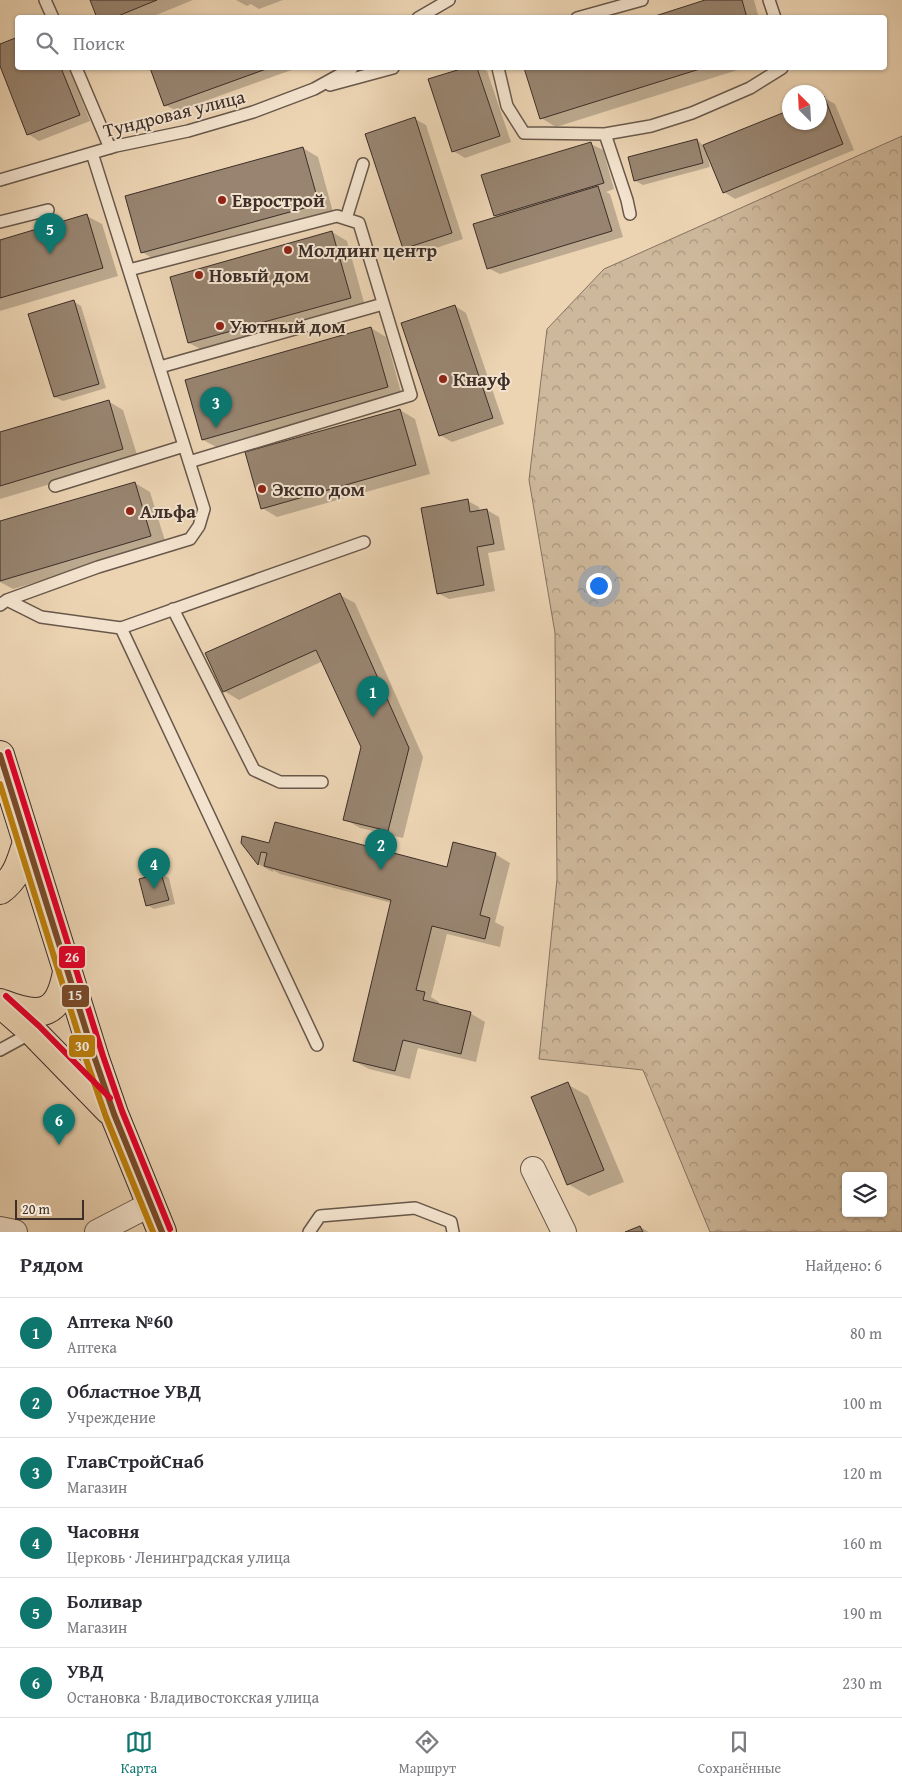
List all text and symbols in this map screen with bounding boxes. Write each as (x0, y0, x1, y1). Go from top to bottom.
search box (15, 15, 887, 70)
icon: search (33, 29, 61, 57)
text: Поиск (73, 29, 125, 57)
street label: Тундровая улица (100, 82, 248, 144)
north arrow (782, 85, 827, 130)
place label: Еврострой (232, 186, 325, 214)
marker: Еврострой (216, 194, 228, 206)
pin: 5 (34, 213, 66, 254)
place label: Молдинг центр (298, 236, 437, 264)
marker: Молдинг центр (282, 244, 294, 256)
place label: Новый дом (209, 261, 309, 289)
marker: Новый дом (193, 269, 205, 281)
place label: Уютный дом (230, 312, 346, 340)
marker: Уютный дом (214, 320, 226, 332)
place label: Кнауф (453, 365, 510, 393)
marker: Кнауф (437, 373, 449, 385)
pin: 3 (200, 387, 232, 428)
place label: Экспо дом (272, 475, 365, 503)
marker: Экспо дом (256, 483, 268, 495)
place label: Альфа (140, 497, 196, 525)
marker: Альфа (124, 505, 136, 517)
your location (586, 573, 612, 599)
pin: 1 (357, 676, 389, 717)
pin: 2 (365, 829, 397, 870)
pin: 4 (138, 848, 170, 889)
line badge: 26 (58, 945, 86, 969)
text: 26 (65, 947, 79, 967)
line badge: 15 (61, 984, 90, 1008)
text: 15 (68, 985, 82, 1005)
line badge: 30 (68, 1034, 96, 1058)
text: 30 (75, 1036, 89, 1056)
pin: 6 (43, 1104, 75, 1145)
map controls (842, 1172, 887, 1217)
button: layers (842, 1172, 887, 1217)
scale bar (15, 1197, 84, 1220)
text: 20 m (22, 1199, 50, 1219)
text: Рядом (20, 1249, 83, 1280)
text: Найдено: 6 (805, 1253, 882, 1277)
text: Аптека №60 (67, 1307, 173, 1335)
text: 1 (32, 1321, 40, 1345)
text: 80 m (850, 1321, 882, 1345)
text: Аптека (67, 1335, 117, 1359)
text: Областное УВД (67, 1377, 201, 1405)
text: 2 (32, 1391, 40, 1415)
text: 100 m (842, 1391, 882, 1415)
text: Учреждение (67, 1405, 156, 1429)
text: ГлавСтройСнаб (67, 1447, 204, 1475)
text: 3 (32, 1461, 40, 1485)
text: 120 m (842, 1461, 882, 1485)
text: Магазин (67, 1475, 127, 1499)
text: Часовня (67, 1517, 139, 1545)
text: 4 (32, 1531, 40, 1555)
text: 160 m (842, 1531, 882, 1555)
text: Церковь · Ленинградская улица (67, 1545, 290, 1569)
text: Боливар (67, 1587, 142, 1615)
text: 5 (32, 1601, 40, 1625)
text: 190 m (842, 1601, 882, 1625)
text: Магазин (67, 1615, 127, 1639)
text: УВД (67, 1657, 104, 1685)
text: 6 (32, 1671, 40, 1695)
text: 230 m (842, 1671, 882, 1695)
text: Остановка · Владивостокская улица (67, 1685, 319, 1709)
tab: Карта (121, 1728, 157, 1778)
tab: Маршрут (399, 1728, 456, 1778)
tab: Сохранённые (698, 1728, 781, 1778)

